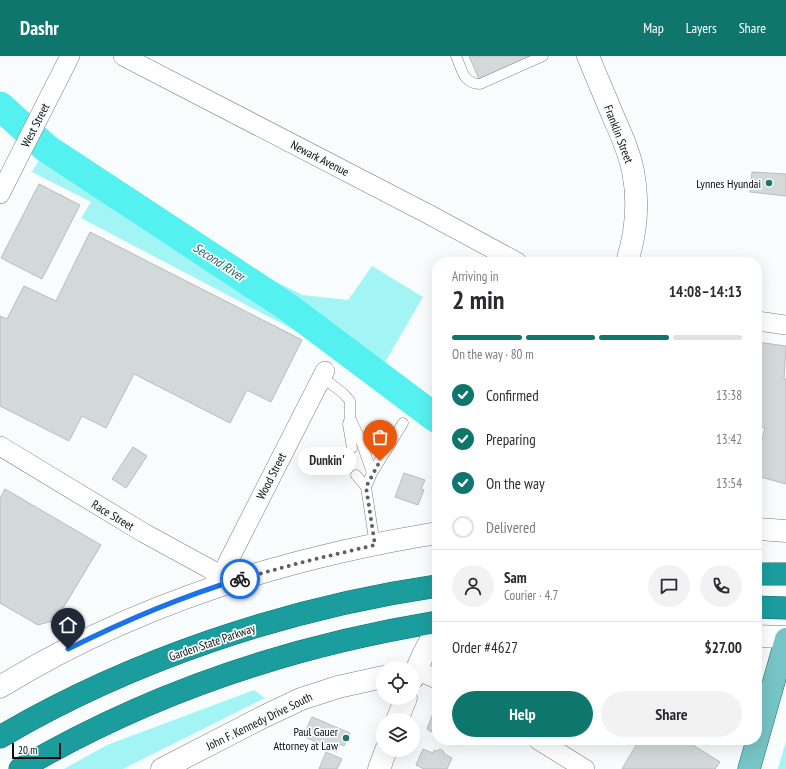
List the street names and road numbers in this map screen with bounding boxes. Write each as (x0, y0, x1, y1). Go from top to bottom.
street label: West Street (18, 100, 53, 149)
street label: Franklin Street (601, 103, 637, 166)
street label: Newark Avenue (288, 137, 352, 179)
street label: Wood Street (253, 449, 289, 502)
street label: Race Street (89, 496, 138, 534)
street label: Garden State Parkway (167, 620, 258, 664)
street label: John F. Kennedy Drive South (203, 689, 315, 754)

